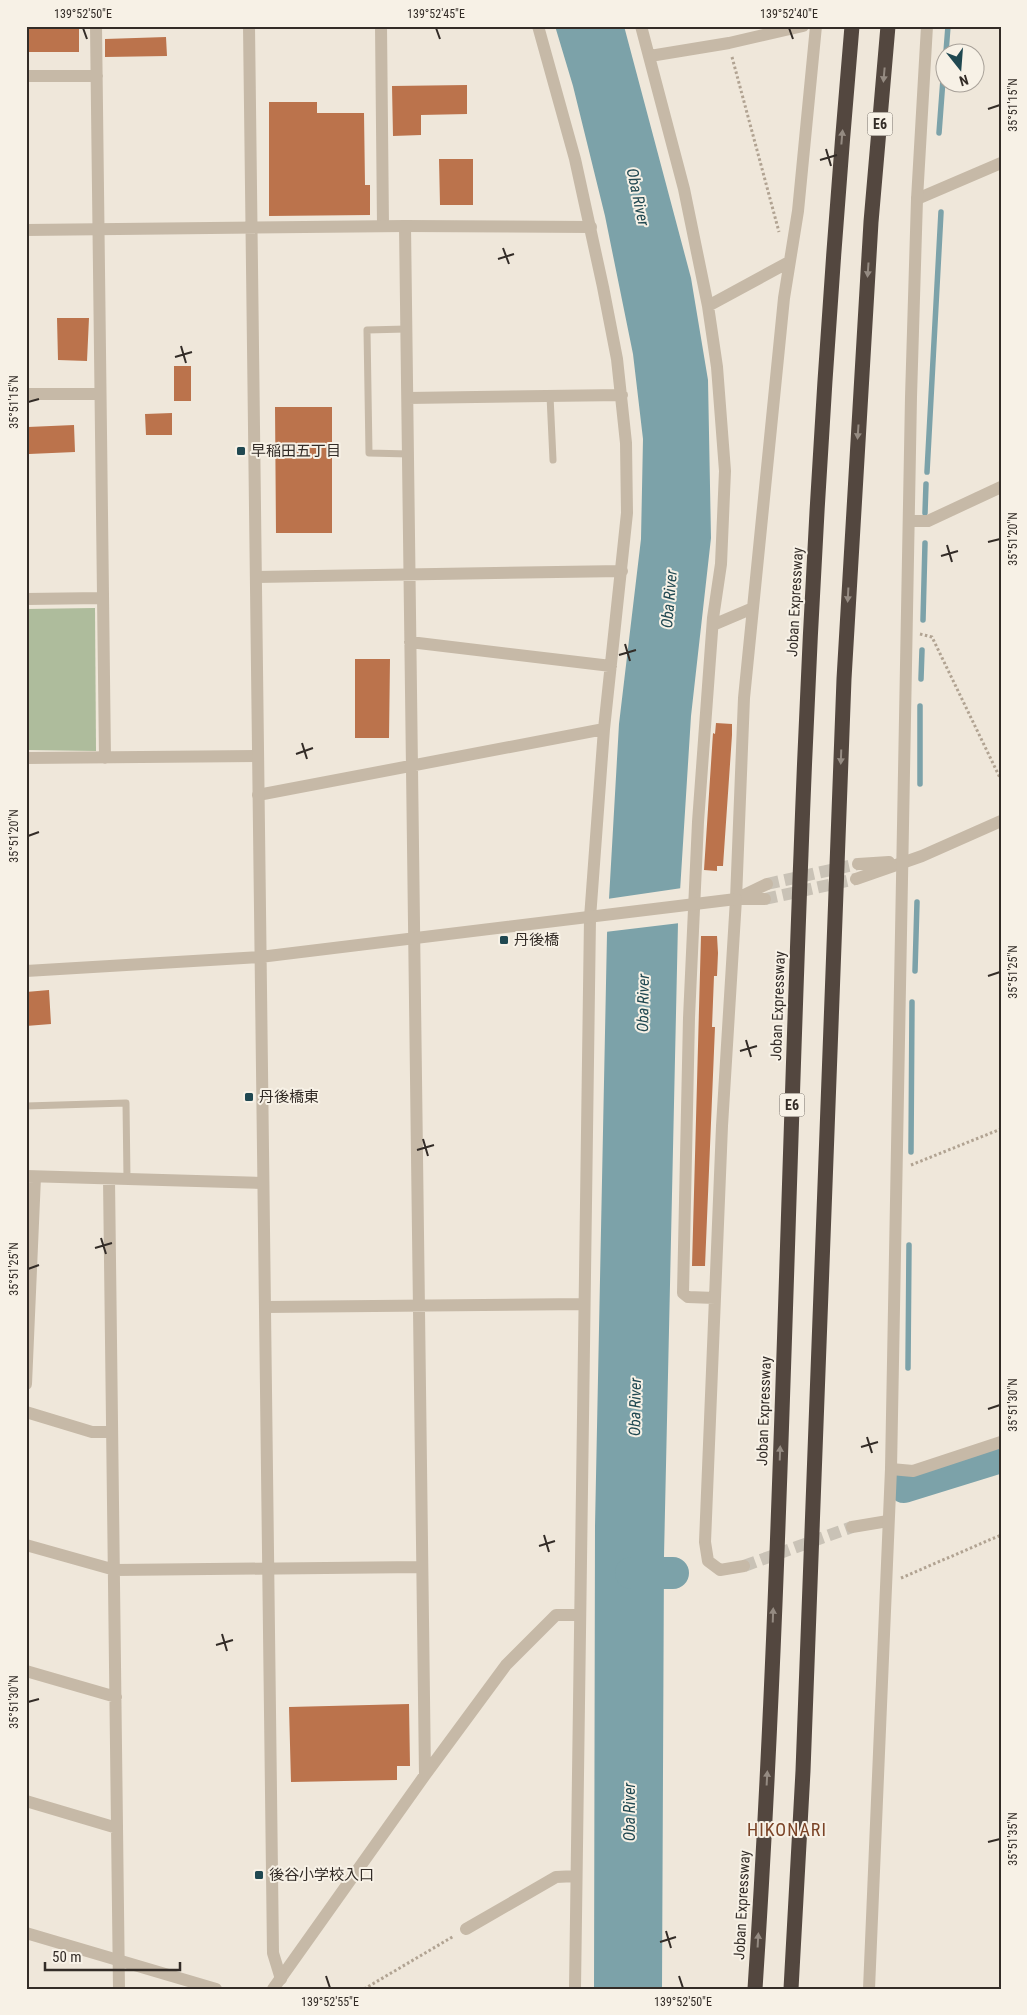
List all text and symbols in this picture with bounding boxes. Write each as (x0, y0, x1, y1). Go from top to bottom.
text: 139°52'50"E (54, 7, 112, 21)
text: 139°52'45"E (407, 7, 465, 21)
text: 139°52'40"E (760, 7, 818, 21)
north arrow (934, 42, 984, 92)
one-way arrow (880, 67, 888, 83)
text: N (957, 72, 970, 89)
text: 35°51'15"N (1006, 78, 1020, 132)
road number: E6 (868, 112, 892, 136)
one-way arrow (838, 129, 846, 145)
water label: Oba River (623, 166, 654, 229)
one-way arrow (864, 263, 872, 279)
text: 35°51'15"N (7, 375, 21, 429)
one-way arrow (853, 425, 861, 441)
place label: 早稲田五丁目 (251, 442, 341, 460)
marker: 早稲田五丁目 (235, 445, 247, 457)
text: 35°51'20"N (1006, 512, 1020, 566)
street label: Joban Expressway (783, 547, 807, 657)
water label: Oba River (657, 568, 681, 629)
one-way arrow (844, 587, 852, 603)
one-way arrow (837, 749, 845, 765)
text: 35°51'20"N (7, 809, 21, 863)
place label: 丹後橋 (514, 931, 559, 949)
marker: 丹後橋 (498, 934, 510, 946)
text: 35°51'25"N (1006, 945, 1020, 999)
street label: Joban Expressway (767, 951, 789, 1061)
water label: Oba River (633, 972, 653, 1032)
place label: 丹後橋東 (259, 1088, 319, 1106)
marker: 丹後橋東 (243, 1091, 255, 1103)
road number: E6 (780, 1094, 804, 1116)
text: 35°51'25"N (7, 1242, 21, 1296)
street label: Joban Expressway (753, 1356, 775, 1466)
water label: Oba River (625, 1376, 645, 1436)
text: 35°51'30"N (1006, 1378, 1020, 1432)
one-way arrow (776, 1445, 784, 1461)
one-way arrow (769, 1607, 777, 1623)
text: 35°51'30"N (7, 1675, 21, 1729)
one-way arrow (763, 1770, 771, 1786)
water label: Oba River (620, 1782, 639, 1841)
text: 35°51'35"N (1006, 1812, 1020, 1866)
district label: HIKONARI (747, 1819, 827, 1840)
street label: Joban Expressway (730, 1850, 754, 1960)
place label: 後谷小学校入口 (269, 1866, 374, 1884)
marker: 後谷小学校入口 (253, 1869, 265, 1881)
one-way arrow (754, 1932, 762, 1948)
scale bar (45, 1940, 180, 1972)
text: 50 m (52, 1948, 82, 1966)
text: 139°52'55"E (301, 1995, 359, 2009)
text: 139°52'50"E (654, 1995, 712, 2009)

